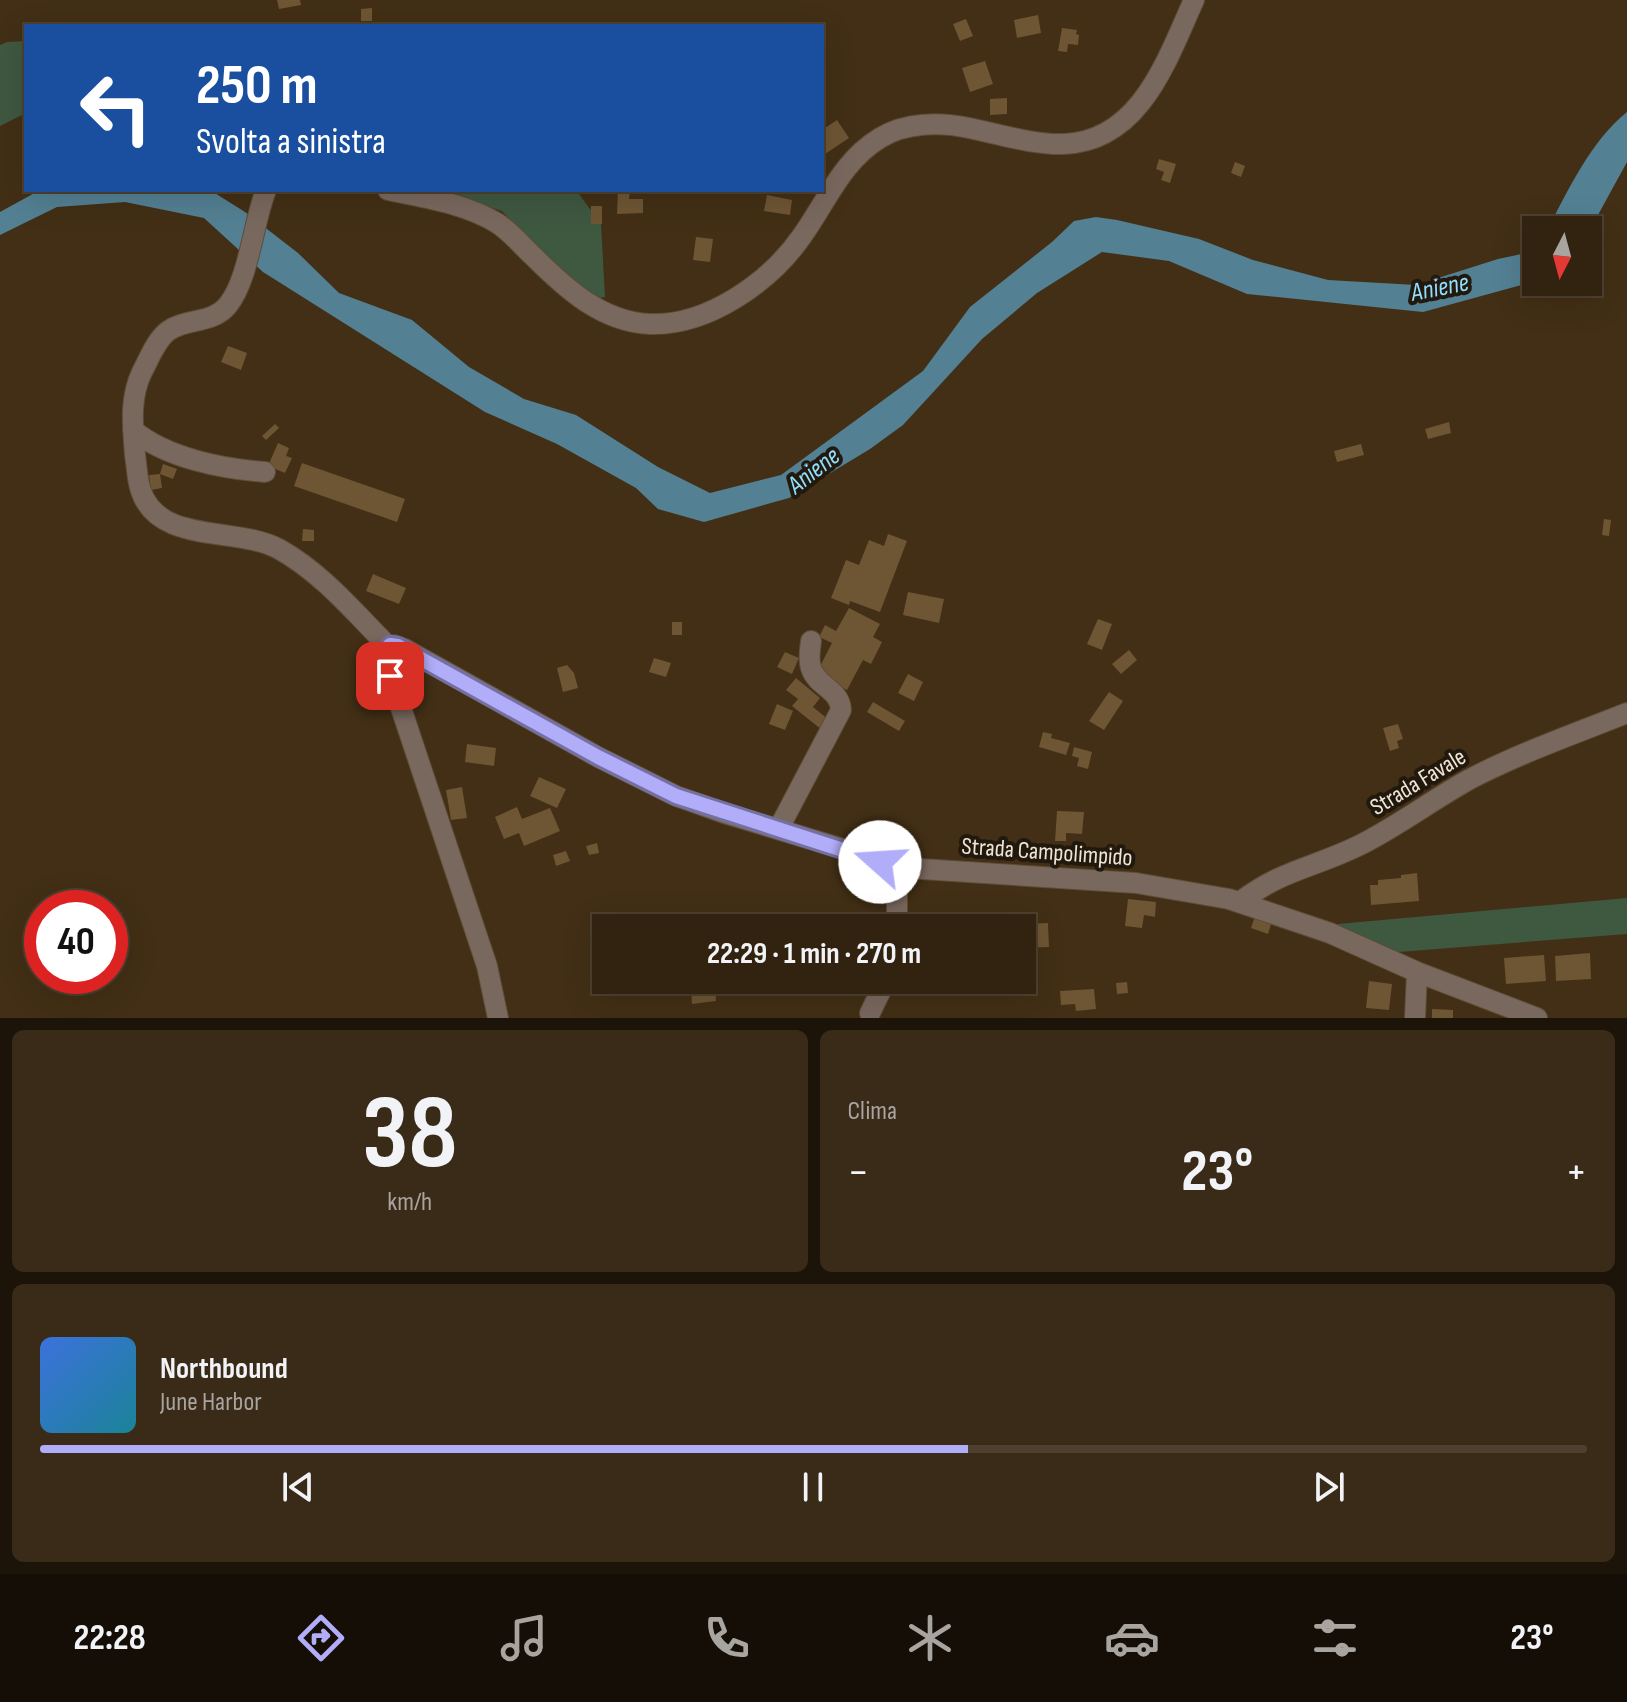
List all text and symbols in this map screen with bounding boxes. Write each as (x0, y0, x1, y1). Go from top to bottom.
text: 250 m (196, 53, 318, 120)
icon: left (64, 56, 168, 160)
text: Svolta a sinistra (196, 121, 386, 164)
north arrow (1522, 216, 1602, 296)
map controls (1522, 216, 1602, 296)
water label: Aniene (1407, 267, 1472, 309)
water label: Aniene (781, 441, 846, 502)
pin (356, 642, 424, 710)
icon: arrive (368, 654, 412, 698)
street label: Strada Favale (1365, 742, 1471, 822)
position arrow (838, 820, 922, 904)
street label: Strada Campolimpido (961, 832, 1133, 872)
speed limit sign: 40 (24, 890, 128, 994)
text: 22:29 · 1 min · 270 m (707, 936, 921, 972)
text: 38 (362, 1072, 458, 1197)
text: Clima (848, 1096, 897, 1127)
text: 23° (1181, 1136, 1253, 1208)
text: − (848, 1146, 869, 1199)
text: + (1565, 1146, 1587, 1199)
text: km/h (387, 1187, 432, 1218)
text: Northbound (160, 1351, 288, 1387)
text: June Harbor (160, 1387, 262, 1418)
icon: previous (276, 1465, 320, 1509)
icon: pause (791, 1465, 835, 1509)
icon: next (1307, 1465, 1351, 1509)
icon: directions (293, 1610, 349, 1666)
icon: music (496, 1610, 552, 1666)
icon: phone (699, 1610, 755, 1666)
icon: climate (902, 1610, 958, 1666)
icon: car (1104, 1610, 1160, 1666)
icon: filters (1307, 1610, 1363, 1666)
text: 22:28 (73, 1617, 146, 1660)
text: 23° (1510, 1617, 1553, 1660)

